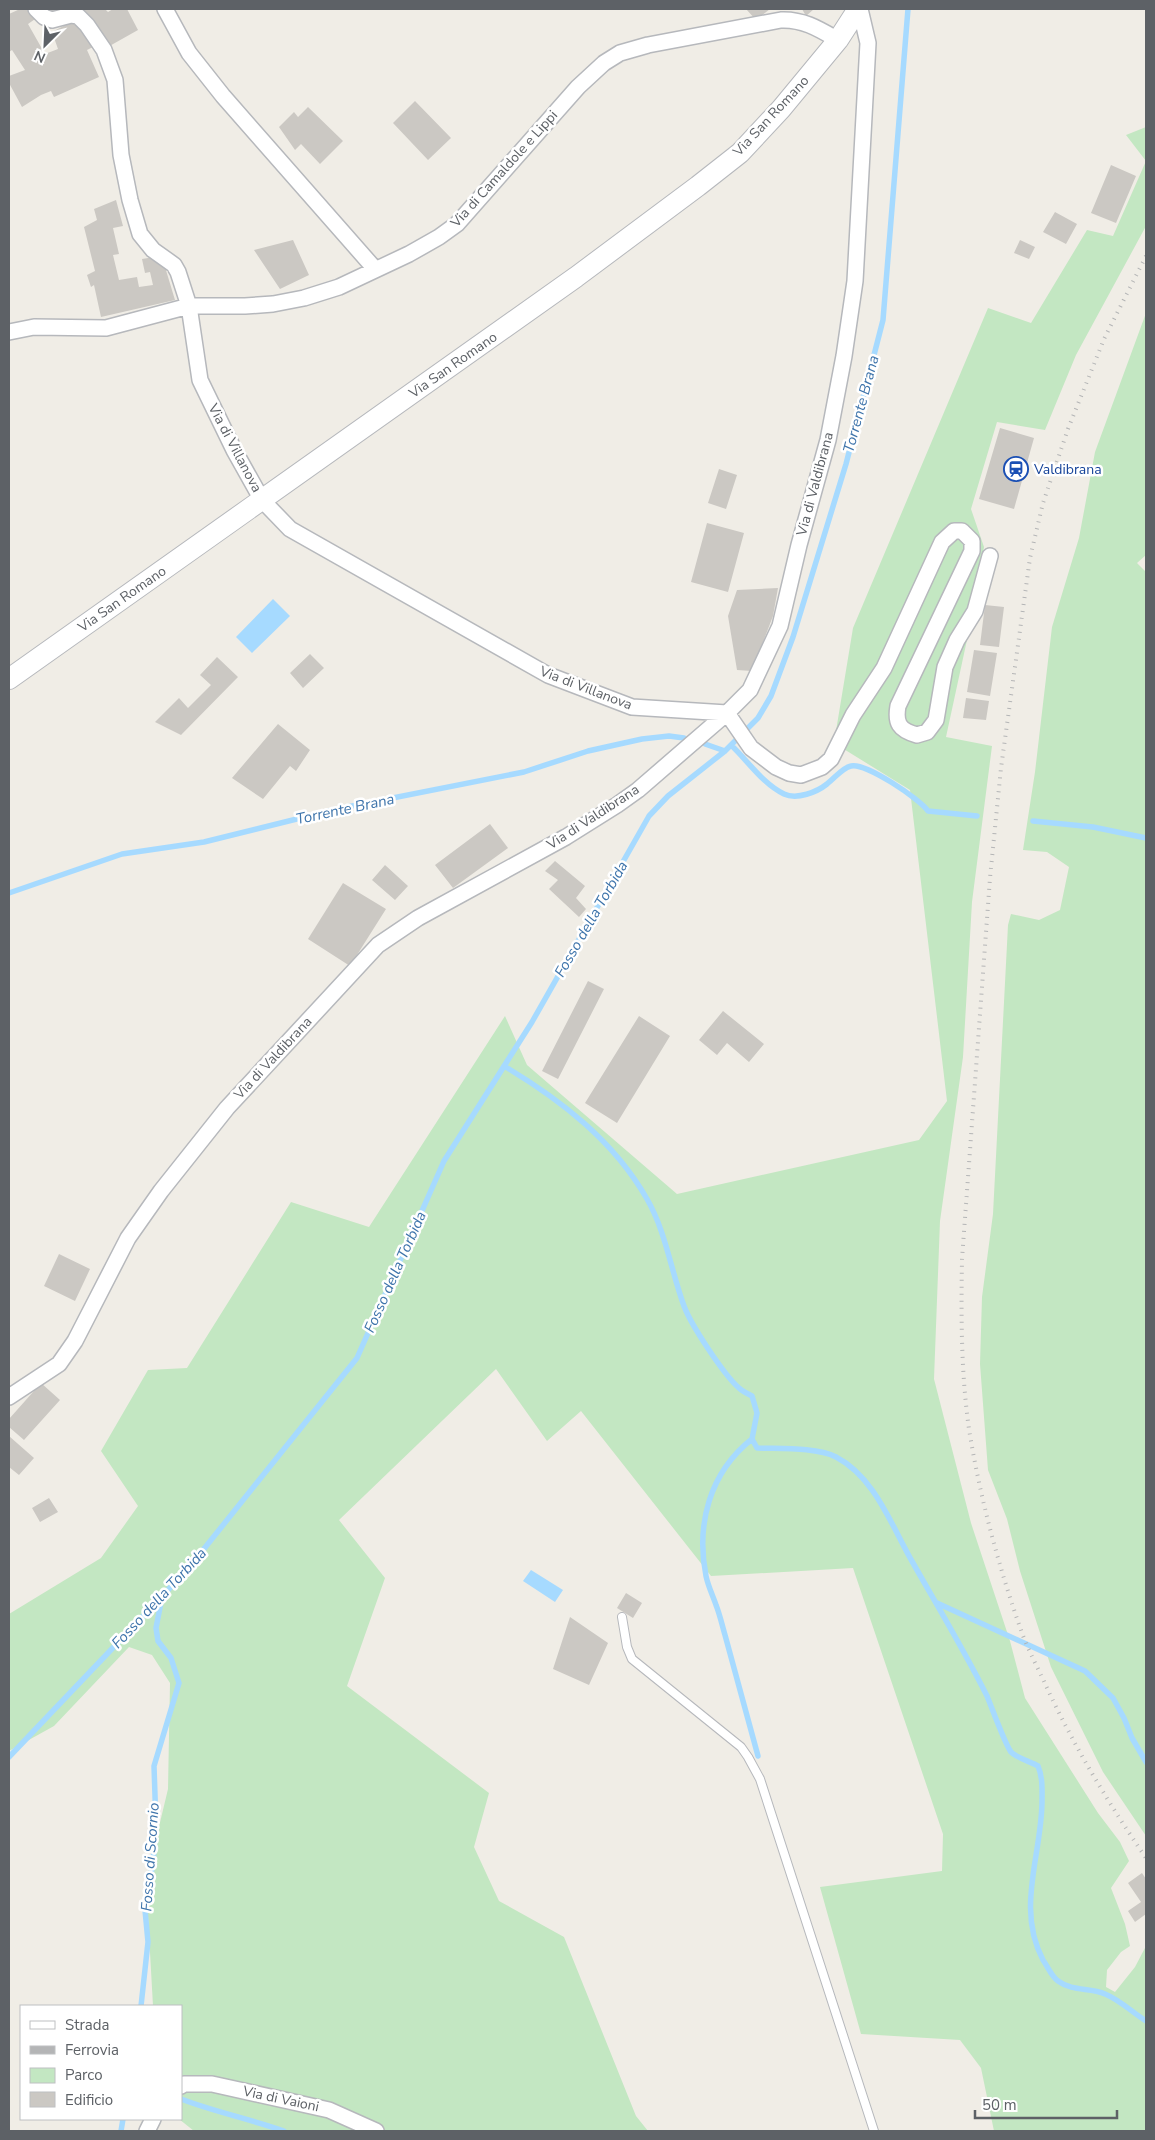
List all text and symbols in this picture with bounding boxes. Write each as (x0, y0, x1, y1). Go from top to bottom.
north arrow (20, 20, 70, 70)
text: N (31, 46, 49, 67)
street label: Via San Romano (728, 71, 813, 161)
street label: Via di Camaldole e Lippi (446, 106, 562, 232)
street label: Via San Romano (404, 327, 501, 403)
water label: Torrente Brana (838, 353, 884, 455)
street label: Via di Villanova (203, 400, 266, 496)
street label: Via di Valdibrana (792, 430, 838, 539)
station icon: Valdibrana (1003, 456, 1029, 482)
place label: Valdibrana (1033, 460, 1102, 479)
street label: Via San Romano (73, 561, 170, 637)
street label: Via di Villanova (536, 661, 635, 714)
street label: Via di Valdibrana (542, 780, 643, 855)
water label: Torrente Brana (294, 789, 396, 829)
water label: Fosso della Torbida (550, 857, 632, 981)
street label: Via di Valdibrana (229, 1013, 316, 1104)
water label: Fosso della Torbida (359, 1208, 431, 1336)
water label: Fosso della Torbida (107, 1543, 211, 1653)
water label: Fosso di Scornio (136, 1802, 164, 1912)
legend (20, 2005, 182, 2120)
text: Strada (65, 2015, 109, 2035)
text: Ferrovia (65, 2040, 119, 2060)
text: Parco (65, 2065, 103, 2085)
street label: Via di Vaioni (240, 2081, 321, 2116)
scale bar (975, 2088, 1118, 2120)
text: Edificio (65, 2090, 113, 2110)
text: 50 m (982, 2095, 1017, 2115)

